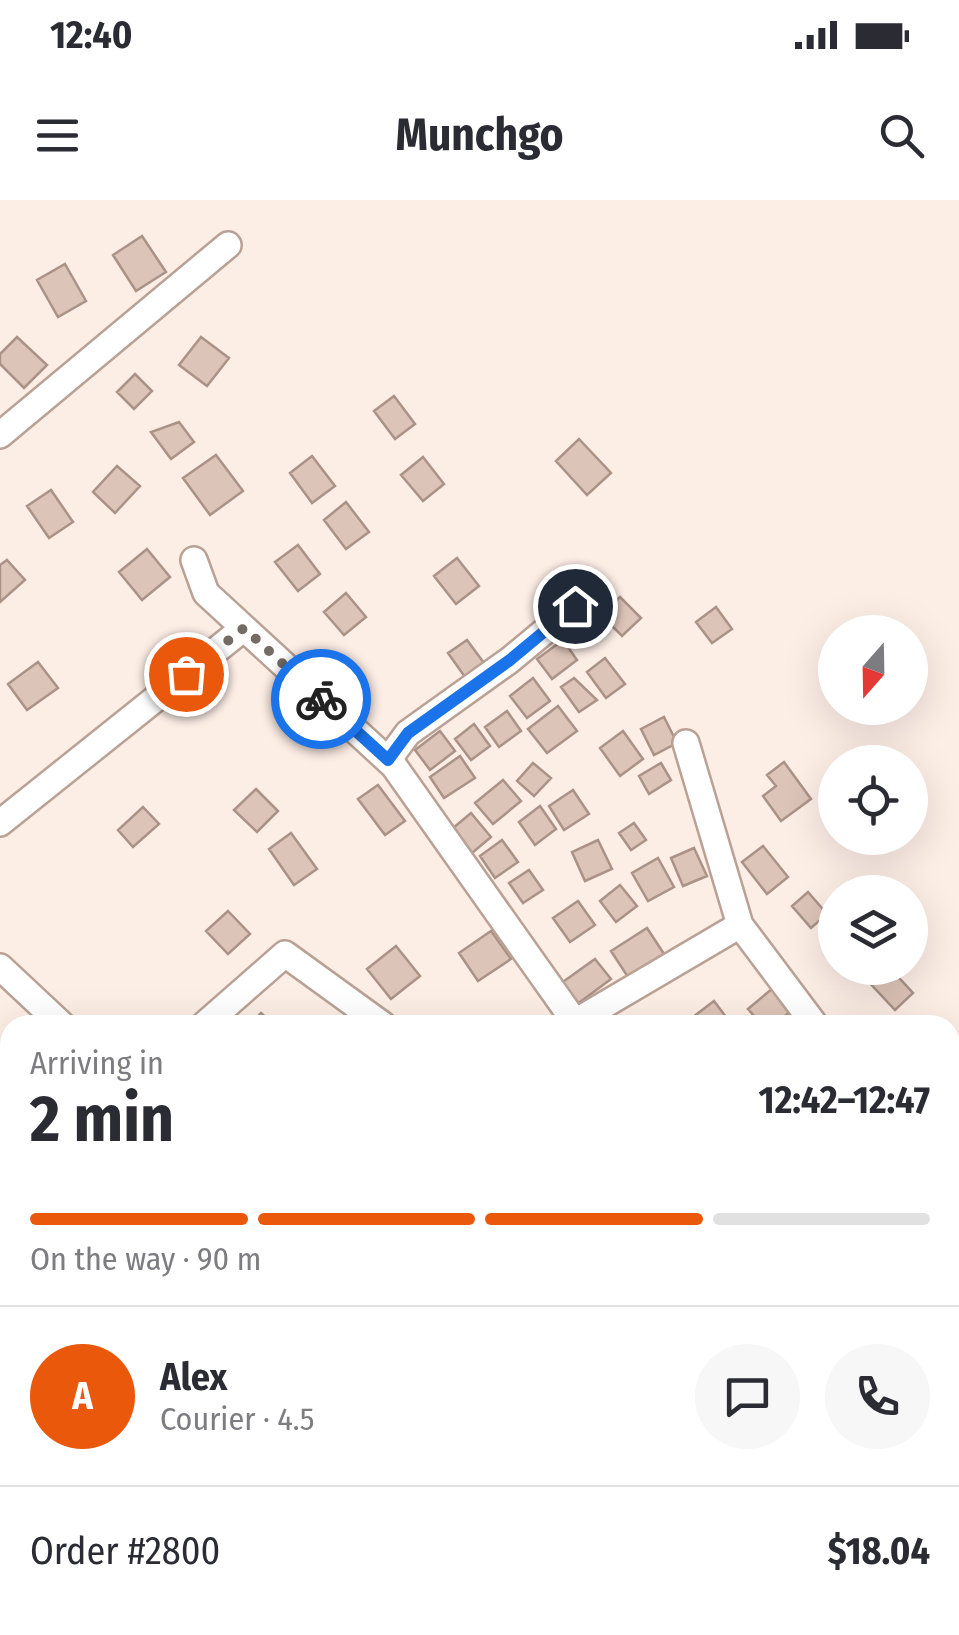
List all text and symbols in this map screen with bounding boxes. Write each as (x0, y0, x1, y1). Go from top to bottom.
text: 12:40 (50, 12, 132, 58)
icon: menu (30, 108, 85, 163)
text: Munchgo (396, 108, 563, 162)
icon: search (874, 108, 929, 163)
pin (533, 564, 618, 649)
icon: home (548, 579, 603, 634)
north arrow (818, 615, 928, 725)
map controls (818, 615, 928, 985)
pin (144, 632, 229, 717)
icon: bag (159, 647, 214, 702)
courier (271, 649, 371, 749)
icon: bike (294, 672, 349, 727)
button: locate (818, 745, 928, 855)
button: layers (818, 875, 928, 985)
text: Arriving in (30, 1044, 164, 1082)
text: 12:42–12:47 (759, 1077, 930, 1123)
text: 2 min (30, 1080, 174, 1158)
text: On the way · 90 m (30, 1240, 261, 1278)
button: chat (695, 1344, 800, 1449)
button: phone (825, 1344, 930, 1449)
text: Alex (160, 1354, 227, 1400)
text: A (72, 1373, 93, 1419)
text: Courier · 4.5 (160, 1400, 315, 1438)
text: Order #2800 (30, 1528, 220, 1574)
text: $18.04 (828, 1528, 930, 1574)

